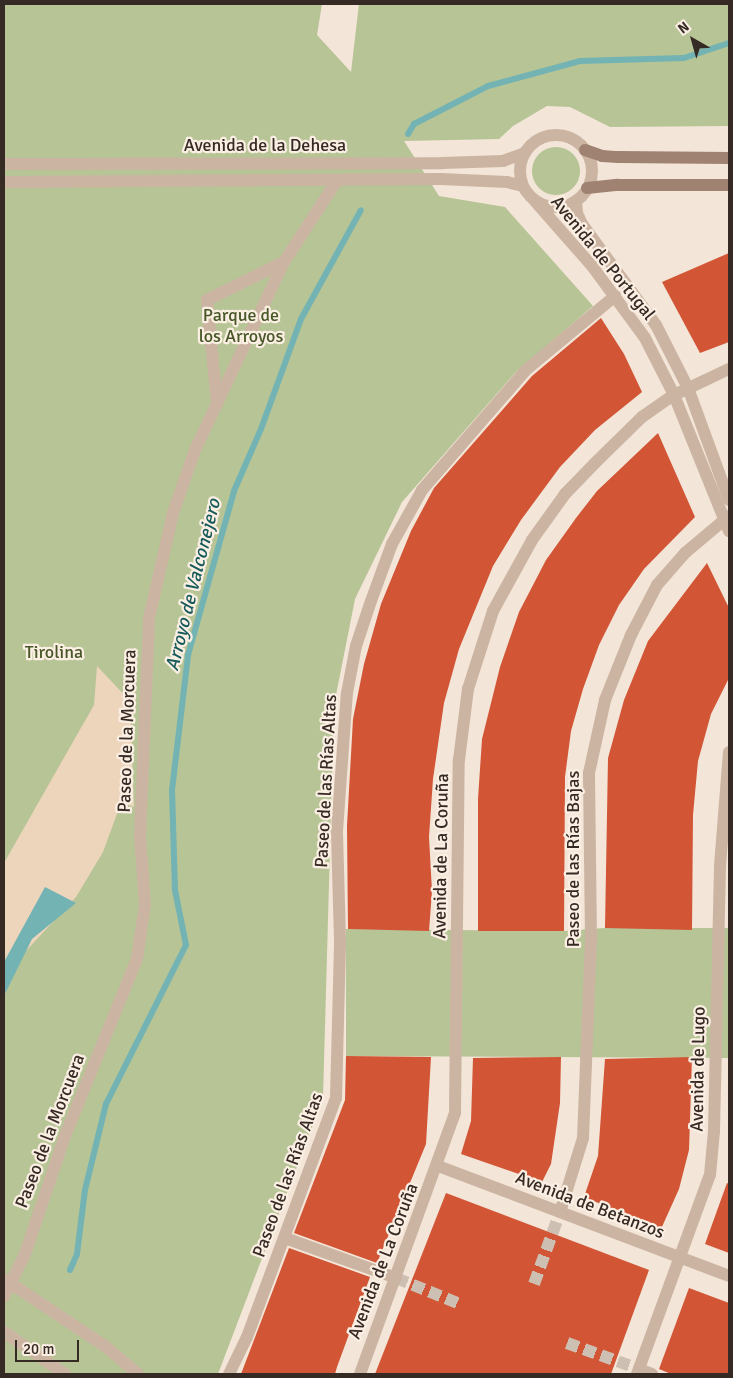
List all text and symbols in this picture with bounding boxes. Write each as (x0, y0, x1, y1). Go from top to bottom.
north arrow (668, 15, 718, 65)
text: N (674, 18, 693, 37)
street label: Avenida de la Dehesa (184, 134, 346, 156)
street label: Avenida de Portugal (546, 192, 660, 324)
park label: Parque de los Arroyos (199, 305, 283, 348)
water label: Arroyo de Valconejero (162, 497, 226, 673)
park label: Tirolina (25, 641, 83, 663)
street label: Paseo de la Morcuera (113, 649, 141, 813)
street label: Paseo de las Rías Altas (311, 694, 341, 868)
street label: Paseo de las Rías Bajas (562, 771, 584, 947)
street label: Avenida de La Coruña (429, 773, 453, 939)
street label: Avenida de Lugo (686, 1006, 710, 1132)
street label: Paseo de la Morcuera (11, 1051, 89, 1211)
street label: Paseo de las Rías Altas (248, 1090, 328, 1260)
street label: Avenida de Betanzos (513, 1167, 667, 1243)
street label: Avenida de La Coruña (343, 1180, 423, 1342)
scale bar (18, 1330, 81, 1362)
text: 20 m (23, 1340, 54, 1358)

